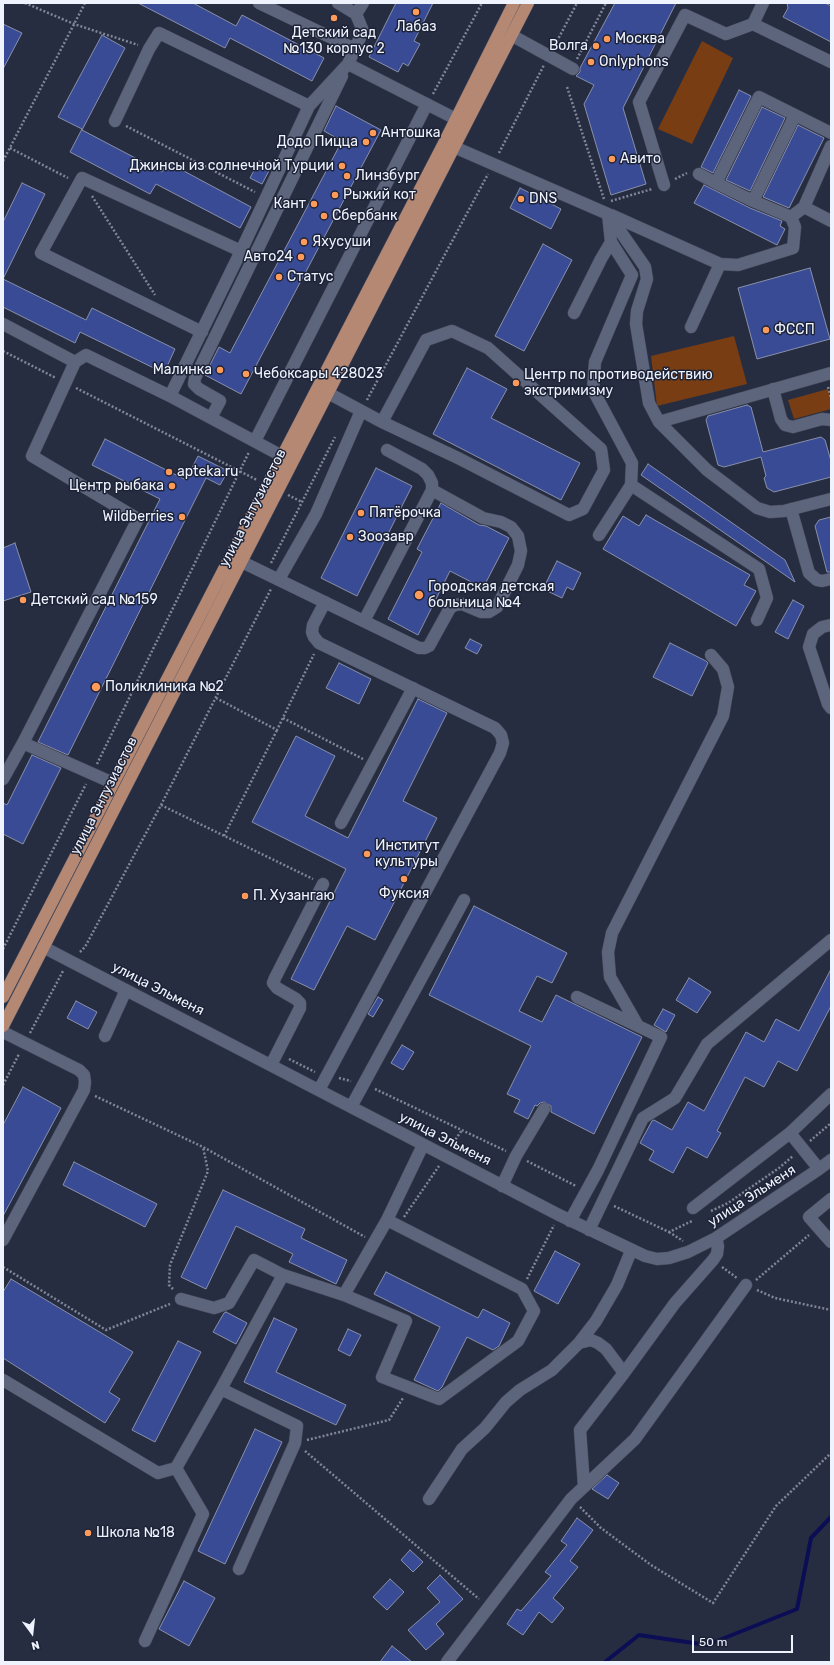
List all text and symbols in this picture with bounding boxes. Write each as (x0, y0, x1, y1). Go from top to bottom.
marker: Лабаз (411, 7, 421, 17)
marker: Детский сад №130 корпус 2 (329, 13, 339, 23)
place label: Лабаз (396, 19, 436, 35)
place label: Детский сад №130 корпус 2 (283, 25, 385, 58)
place label: Москва (615, 31, 665, 47)
marker: Москва (602, 34, 612, 44)
place label: Волга (549, 38, 588, 54)
marker: Волга (591, 41, 601, 51)
place label: Onlyphons (599, 54, 669, 70)
marker: Onlyphons (586, 57, 596, 67)
place label: Антошка (381, 125, 440, 141)
marker: Антошка (368, 128, 378, 138)
place label: Додо Пицца (277, 134, 358, 150)
marker: Додо Пицца (361, 137, 371, 147)
place label: Авито (620, 151, 661, 167)
marker: Авито (607, 154, 617, 164)
place label: Джинсы из солнечной Турции (129, 158, 334, 174)
marker: Джинсы из солнечной Турции (337, 161, 347, 171)
place label: Линзбург (355, 168, 419, 184)
marker: Линзбург (342, 171, 352, 181)
place label: Рыжий кот (343, 187, 416, 203)
marker: Рыжий кот (330, 190, 340, 200)
place label: DNS (529, 191, 557, 207)
marker: DNS (516, 194, 526, 204)
place label: Кант (274, 196, 306, 212)
marker: Кант (309, 199, 319, 209)
place label: Сбербанк (332, 208, 398, 224)
marker: Сбербанк (319, 211, 329, 221)
place label: Яхусуши (312, 234, 371, 250)
marker: Яхусуши (299, 237, 309, 247)
place label: Авто24 (244, 249, 293, 265)
marker: Авто24 (296, 252, 306, 262)
place label: Статус (287, 269, 334, 285)
marker: Статус (274, 272, 284, 282)
place label: ФССП (774, 322, 815, 338)
marker: ФССП (761, 325, 771, 335)
place label: Малинка (153, 362, 212, 378)
marker: Малинка (215, 365, 225, 375)
place label: Чебоксары 428023 (254, 366, 383, 382)
place label: Центр по противодействию экстримизму (524, 367, 713, 400)
marker: Чебоксары 428023 (241, 369, 251, 379)
marker: Центр по противодействию экстримизму (511, 378, 521, 388)
street label: улица Энтузиастов (216, 446, 290, 570)
place label: apteka.ru (177, 464, 238, 480)
marker: apteka.ru (164, 467, 174, 477)
place label: Центр рыбака (69, 478, 164, 494)
marker: Центр рыбака (167, 481, 177, 491)
place label: Пятёрочка (369, 505, 441, 521)
marker: Пятёрочка (356, 508, 366, 518)
place label: Wildberries (102, 509, 174, 525)
marker: Wildberries (177, 512, 187, 522)
place label: Зоозавр (358, 529, 414, 545)
marker: Зоозавр (345, 532, 355, 542)
place label: Городская детская больница №4 (428, 579, 554, 612)
marker: Городская детская больница №4 (413, 589, 425, 601)
place label: Детский сад №159 (31, 592, 158, 608)
marker: Детский сад №159 (18, 595, 28, 605)
place label: Поликлиника №2 (105, 679, 224, 695)
marker: Поликлиника №2 (90, 681, 102, 693)
street label: улица Энтузиастов (67, 734, 141, 858)
place label: Институт культуры (375, 838, 439, 870)
marker: Институт культуры (362, 849, 372, 859)
marker: Фуксия (399, 874, 409, 884)
place label: Фуксия (379, 886, 429, 902)
place label: П. Хузангаю (253, 888, 335, 904)
marker: П. Хузангаю (240, 891, 250, 901)
street label: улица Эльменя (109, 959, 207, 1019)
street label: улица Эльменя (396, 1109, 494, 1169)
street label: улица Эльменя (705, 1161, 799, 1231)
place label: Школа №18 (96, 1525, 175, 1541)
marker: Школа №18 (83, 1528, 93, 1538)
north arrow (12, 1613, 52, 1653)
scale bar (694, 1627, 795, 1653)
text: 50 m (699, 1635, 727, 1649)
text: N (30, 1638, 41, 1652)

